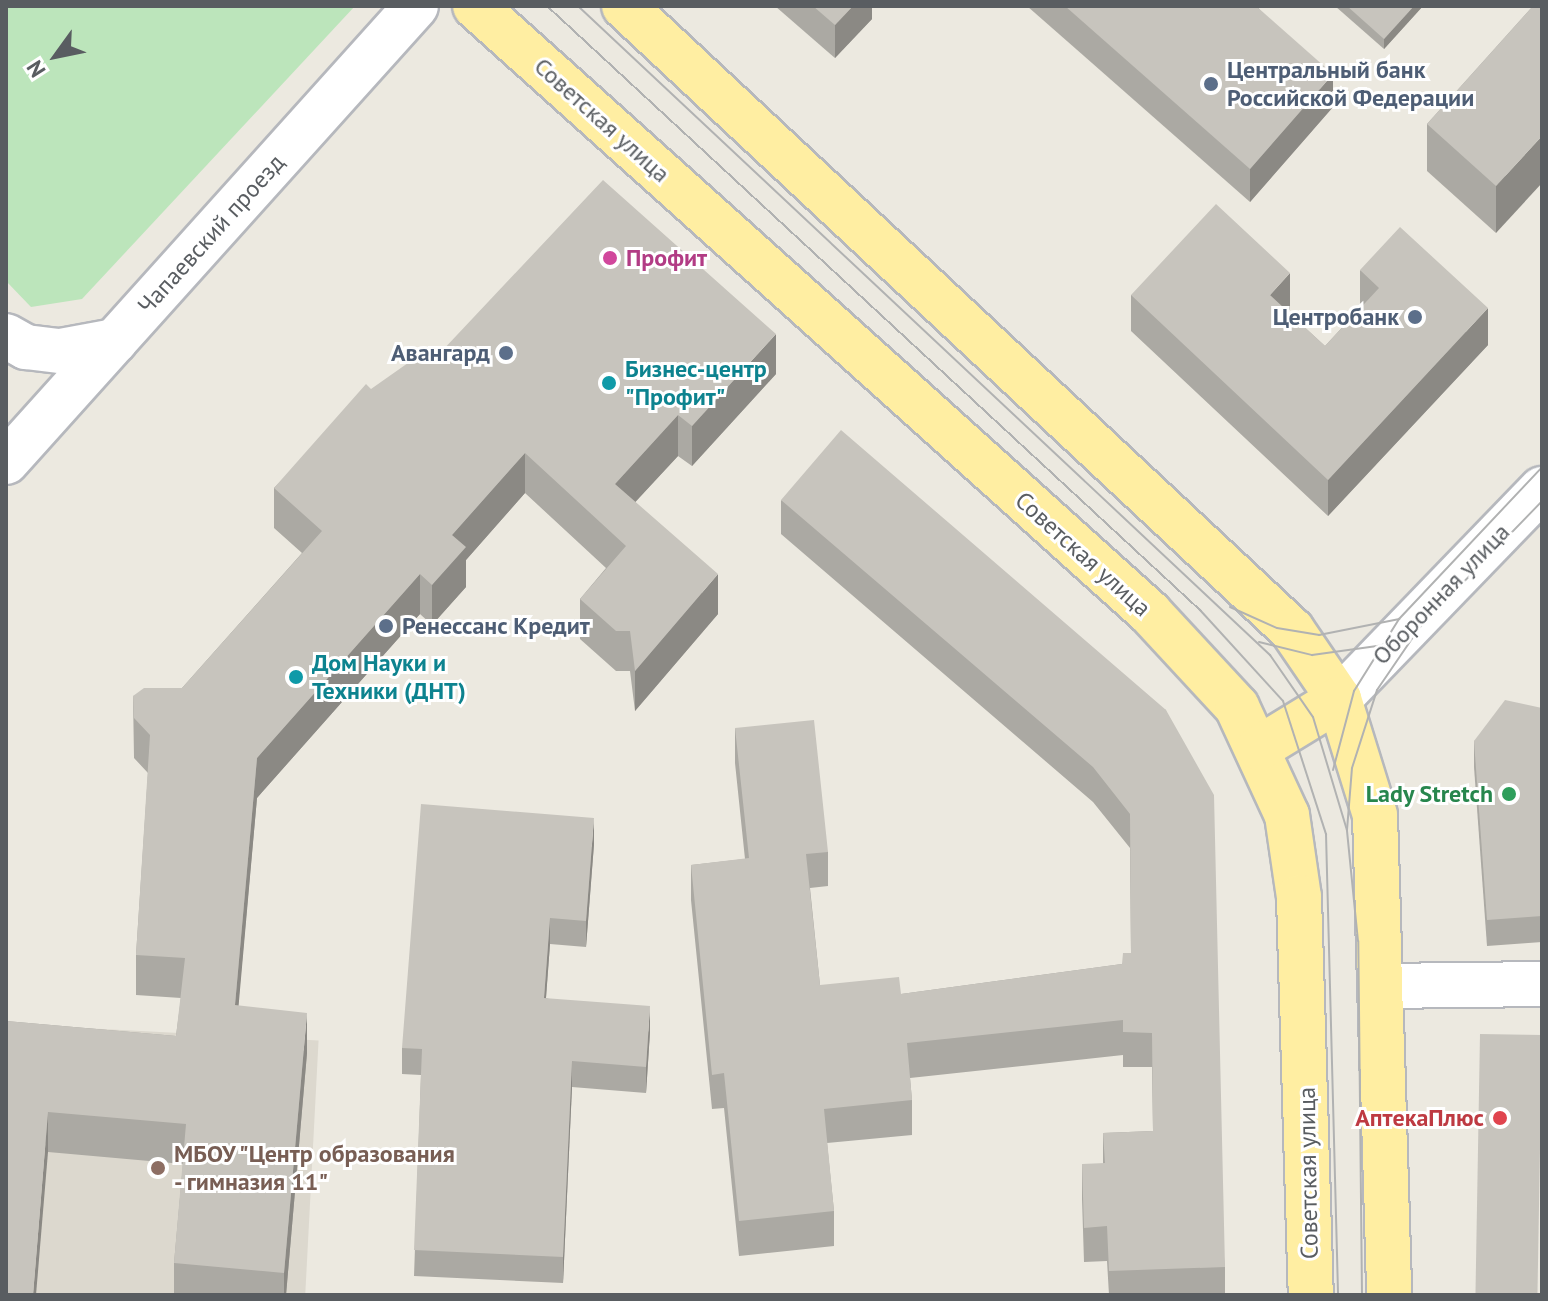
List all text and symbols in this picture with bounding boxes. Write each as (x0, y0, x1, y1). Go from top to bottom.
north arrow (16, 16, 96, 96)
street label: Советская улица (528, 52, 676, 188)
text: N (20, 55, 52, 83)
place label: Центральный банк Российской Федерации (1227, 56, 1475, 112)
marker: Центральный банк Российской Федерации (1202, 75, 1220, 93)
street label: Чапаевский проезд (132, 148, 290, 320)
place label: Профит (626, 244, 707, 272)
marker: Профит (601, 249, 619, 267)
place label: Центробанк (1273, 303, 1399, 331)
marker: Центробанк (1406, 308, 1424, 326)
place label: Авангард (391, 339, 490, 367)
marker: Авангард (497, 344, 515, 362)
place label: Бизнес-центр "Профит" (625, 355, 767, 411)
marker: Бизнес-центр "Профит" (600, 374, 618, 392)
street label: Советская улица (1009, 486, 1157, 622)
street label: Оборонная улица (1366, 518, 1516, 670)
place label: Ренессанс Кредит (402, 612, 590, 640)
marker: Ренессанс Кредит (377, 617, 395, 635)
place label: Дом Науки и Техники (ДНТ) (312, 649, 466, 705)
marker: Дом Науки и Техники (ДНТ) (287, 668, 305, 686)
place label: Lady Stretch (1365, 780, 1493, 808)
marker: Lady Stretch (1500, 785, 1518, 803)
street label: Советская улица (1292, 1087, 1324, 1259)
place label: АптекаПлюс (1355, 1104, 1484, 1132)
marker: АптекаПлюс (1491, 1109, 1509, 1127)
place label: МБОУ "Центр образования - гимназия 11" (174, 1140, 457, 1196)
marker: МБОУ "Центр образования - гимназия 11" (149, 1159, 167, 1177)

